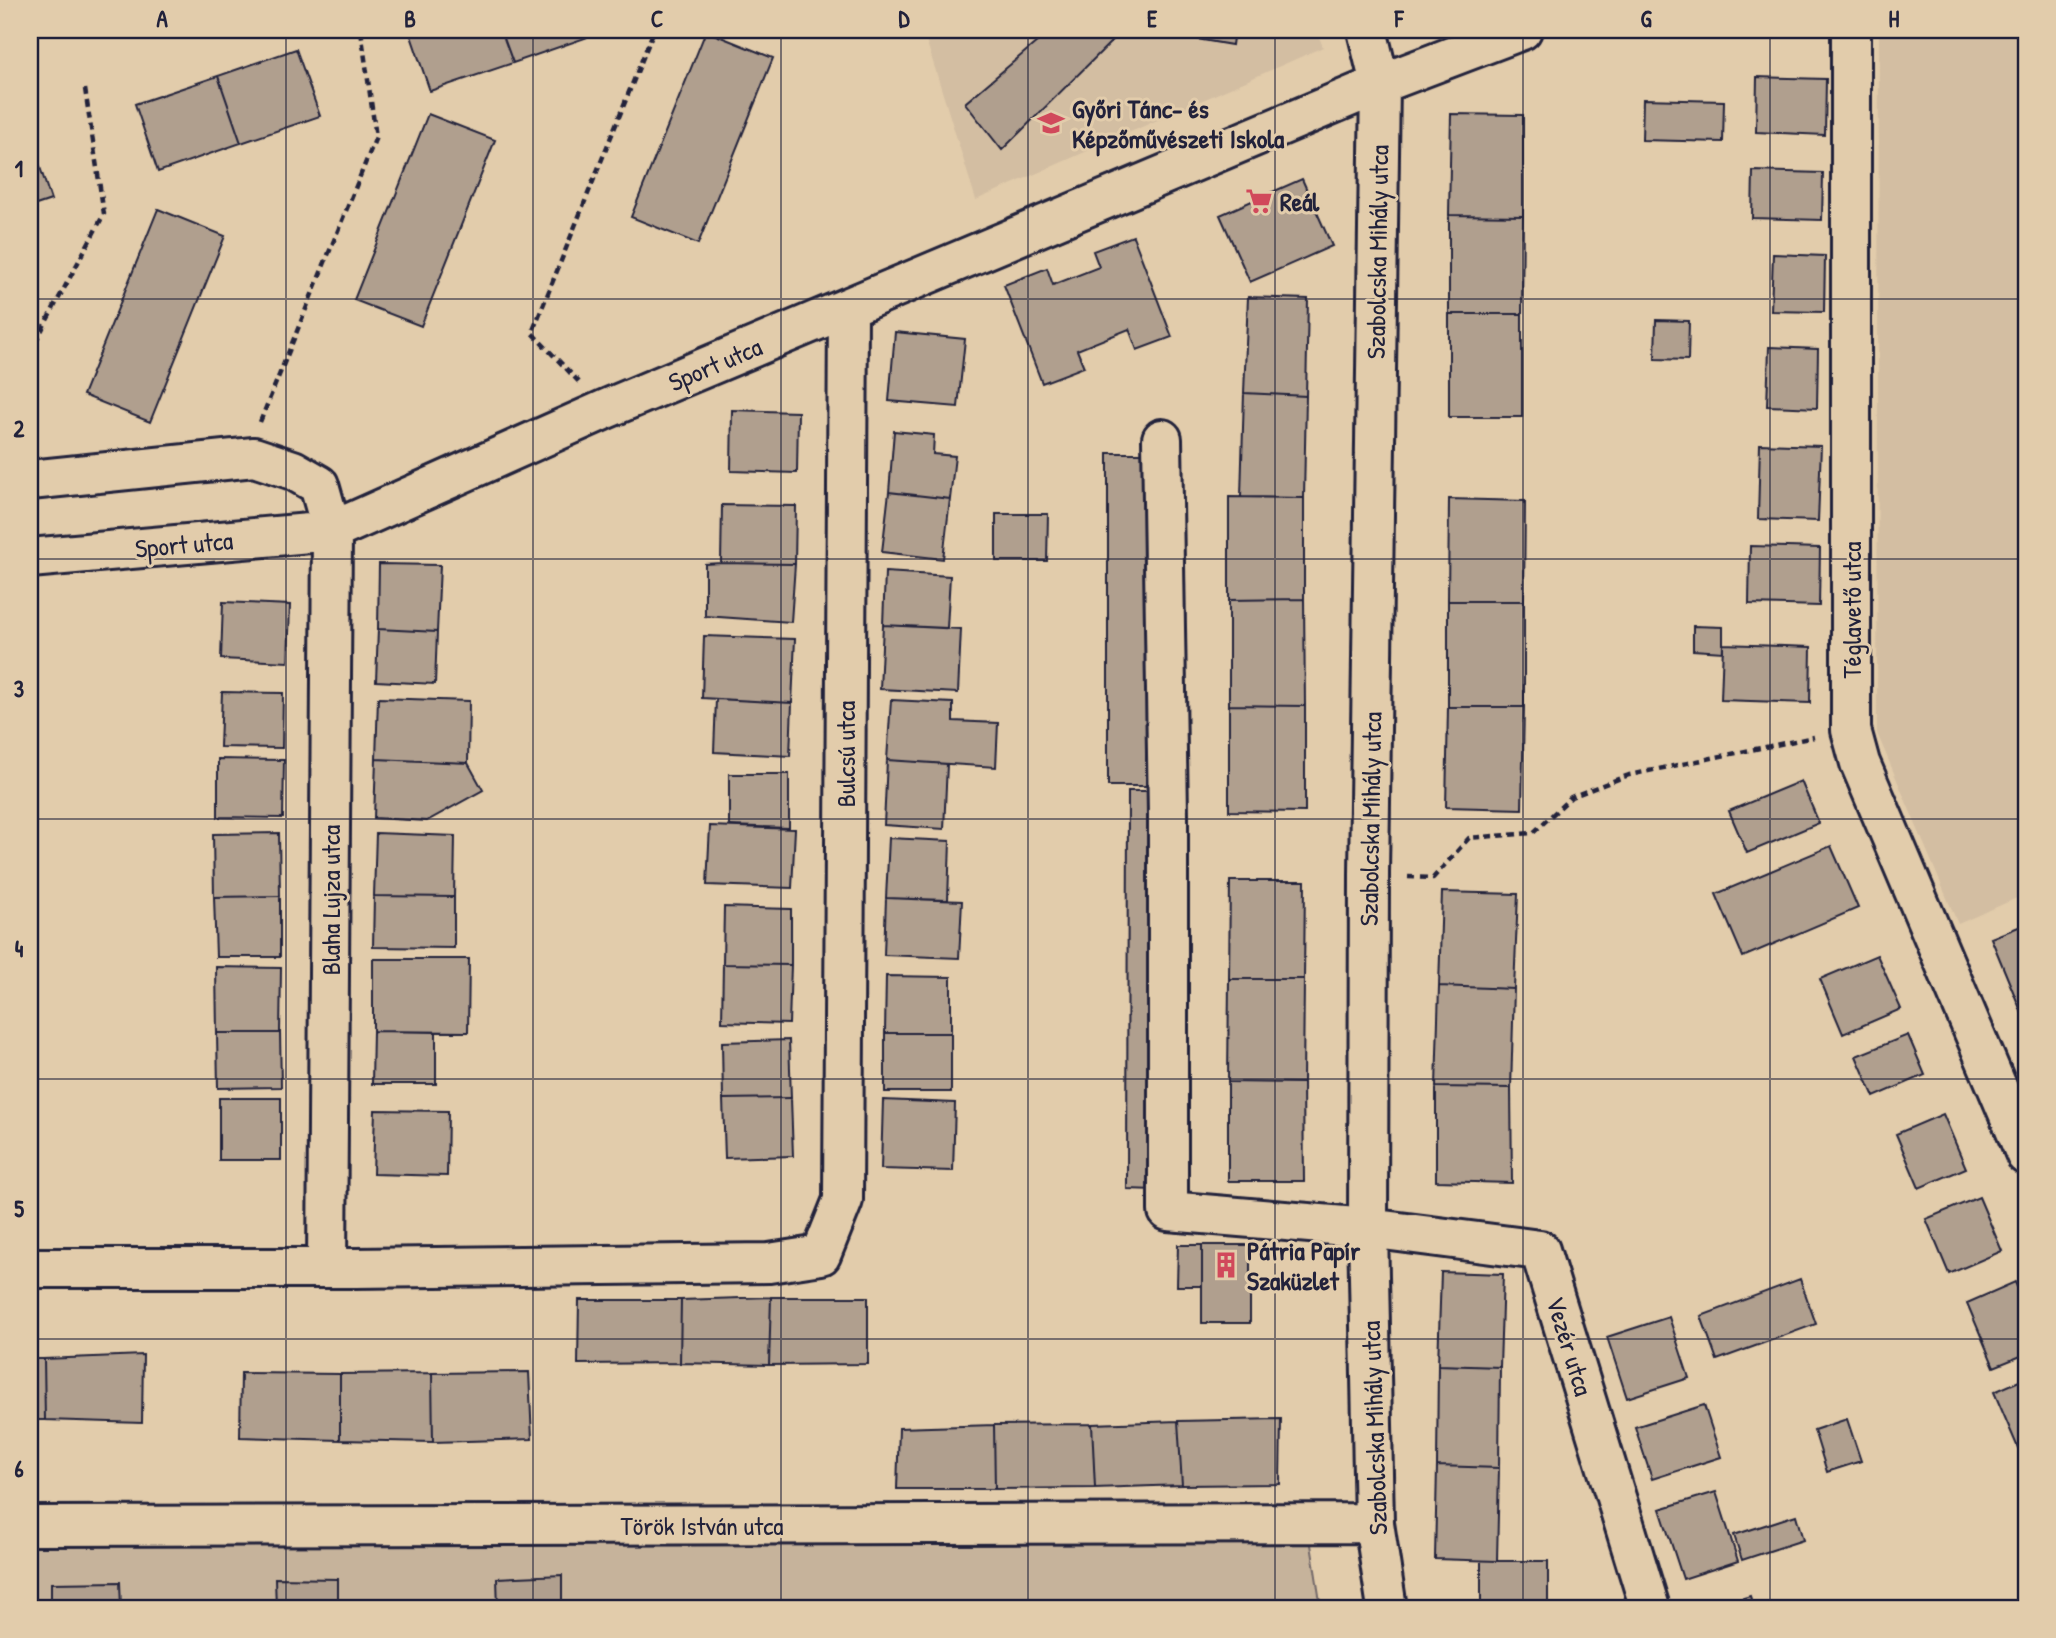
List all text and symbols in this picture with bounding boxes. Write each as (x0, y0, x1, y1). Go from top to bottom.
text: A (156, 3, 168, 34)
text: B (404, 3, 416, 34)
text: C (651, 3, 663, 34)
text: D (899, 3, 911, 34)
text: E (1147, 3, 1158, 34)
text: F (1394, 3, 1405, 34)
text: G (1640, 3, 1652, 34)
text: H (1889, 3, 1900, 34)
place label: Győri Tánc- és Képzőművészeti Iskola (1072, 91, 1285, 157)
school or university icon: Győri Tánc- és Képzőművészeti Iskola (1036, 108, 1066, 138)
street label: Szabolcska Mihály utca (1358, 145, 1396, 359)
text: 1 (15, 153, 23, 184)
place label: Reál (1280, 184, 1320, 219)
supermarket icon: Reál (1244, 186, 1274, 216)
street label: Sport utca (663, 329, 767, 399)
text: 2 (14, 413, 25, 444)
street label: Sport utca (134, 522, 234, 566)
street label: Téglavető utca (1834, 542, 1869, 678)
text: 3 (14, 673, 24, 704)
street label: Bulcsú utca (828, 701, 863, 807)
street label: Szabolcska Mihály utca (1351, 712, 1389, 926)
street label: Blaha Lujza utca (313, 825, 348, 975)
text: 4 (15, 933, 24, 964)
text: 5 (14, 1193, 24, 1224)
place label: Pátria Papír Szaküzlet (1247, 1233, 1361, 1298)
building icon: Pátria Papír Szaküzlet (1211, 1250, 1241, 1280)
street label: Vezér utca (1538, 1292, 1602, 1400)
street label: Szabolcska Mihály utca (1353, 1320, 1395, 1536)
text: 6 (14, 1453, 24, 1484)
street label: Török István utca (621, 1508, 783, 1543)

